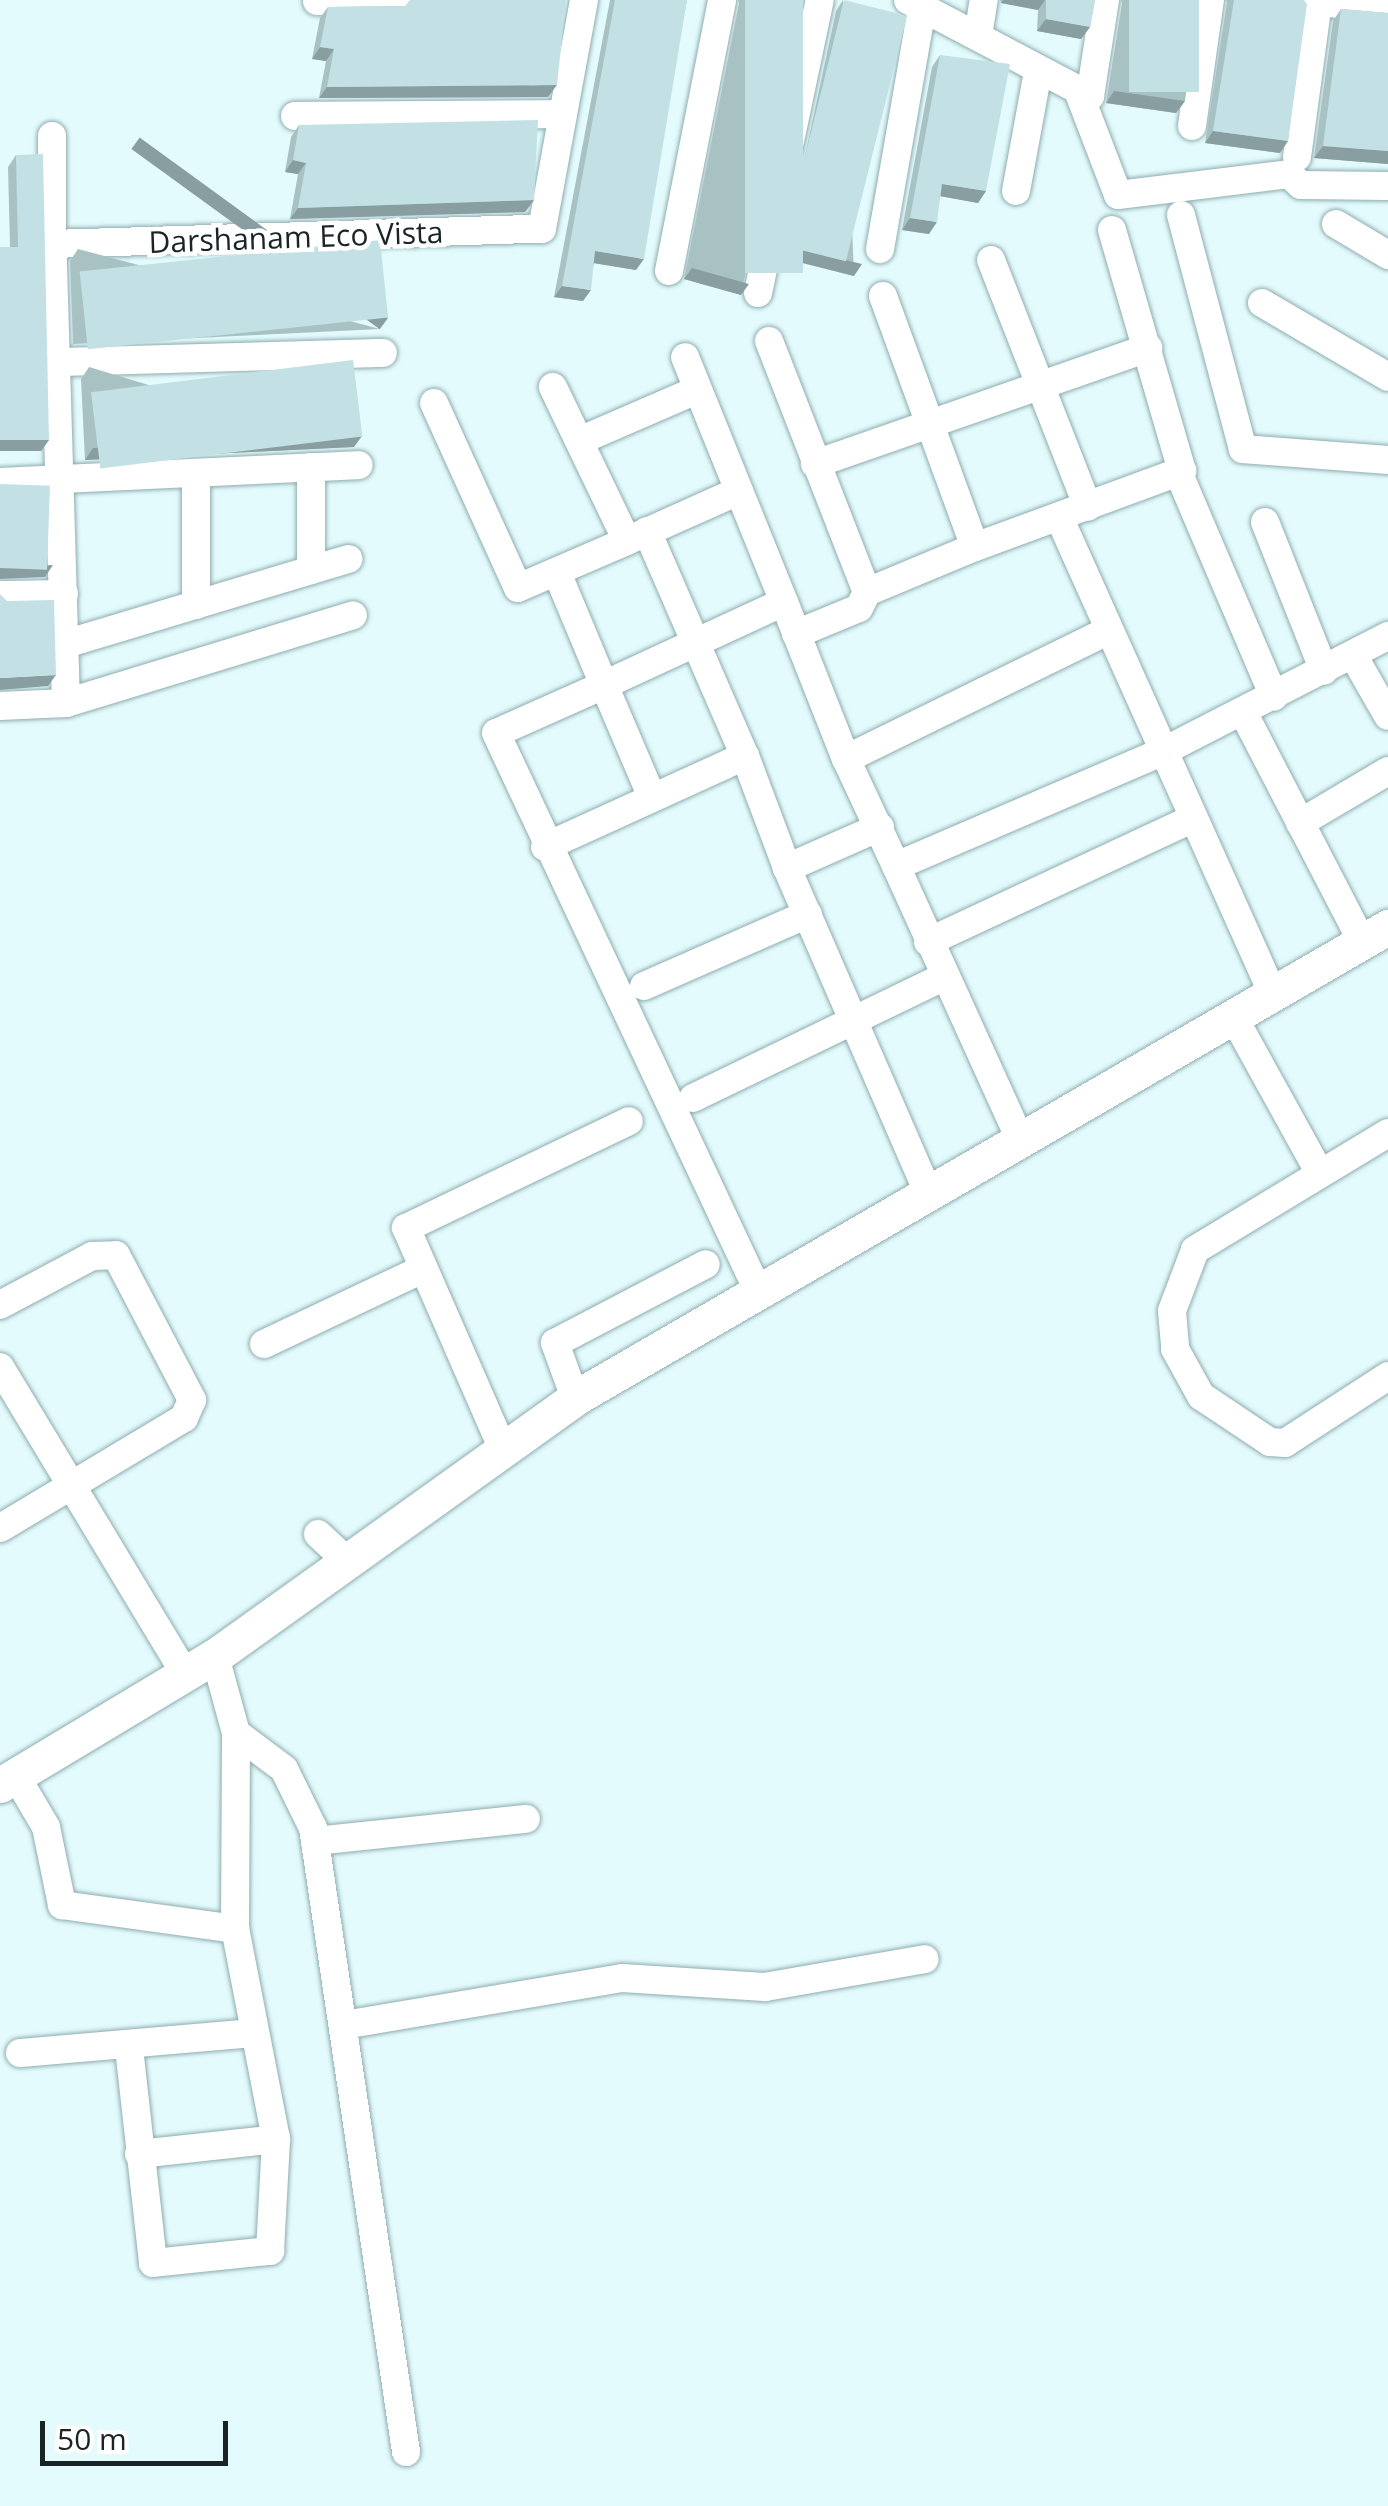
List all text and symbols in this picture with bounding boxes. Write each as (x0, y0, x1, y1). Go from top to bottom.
street label: Darshanam Eco Vista (148, 214, 444, 260)
scale bar (45, 2401, 232, 2463)
text: 50 m (57, 2418, 127, 2459)

